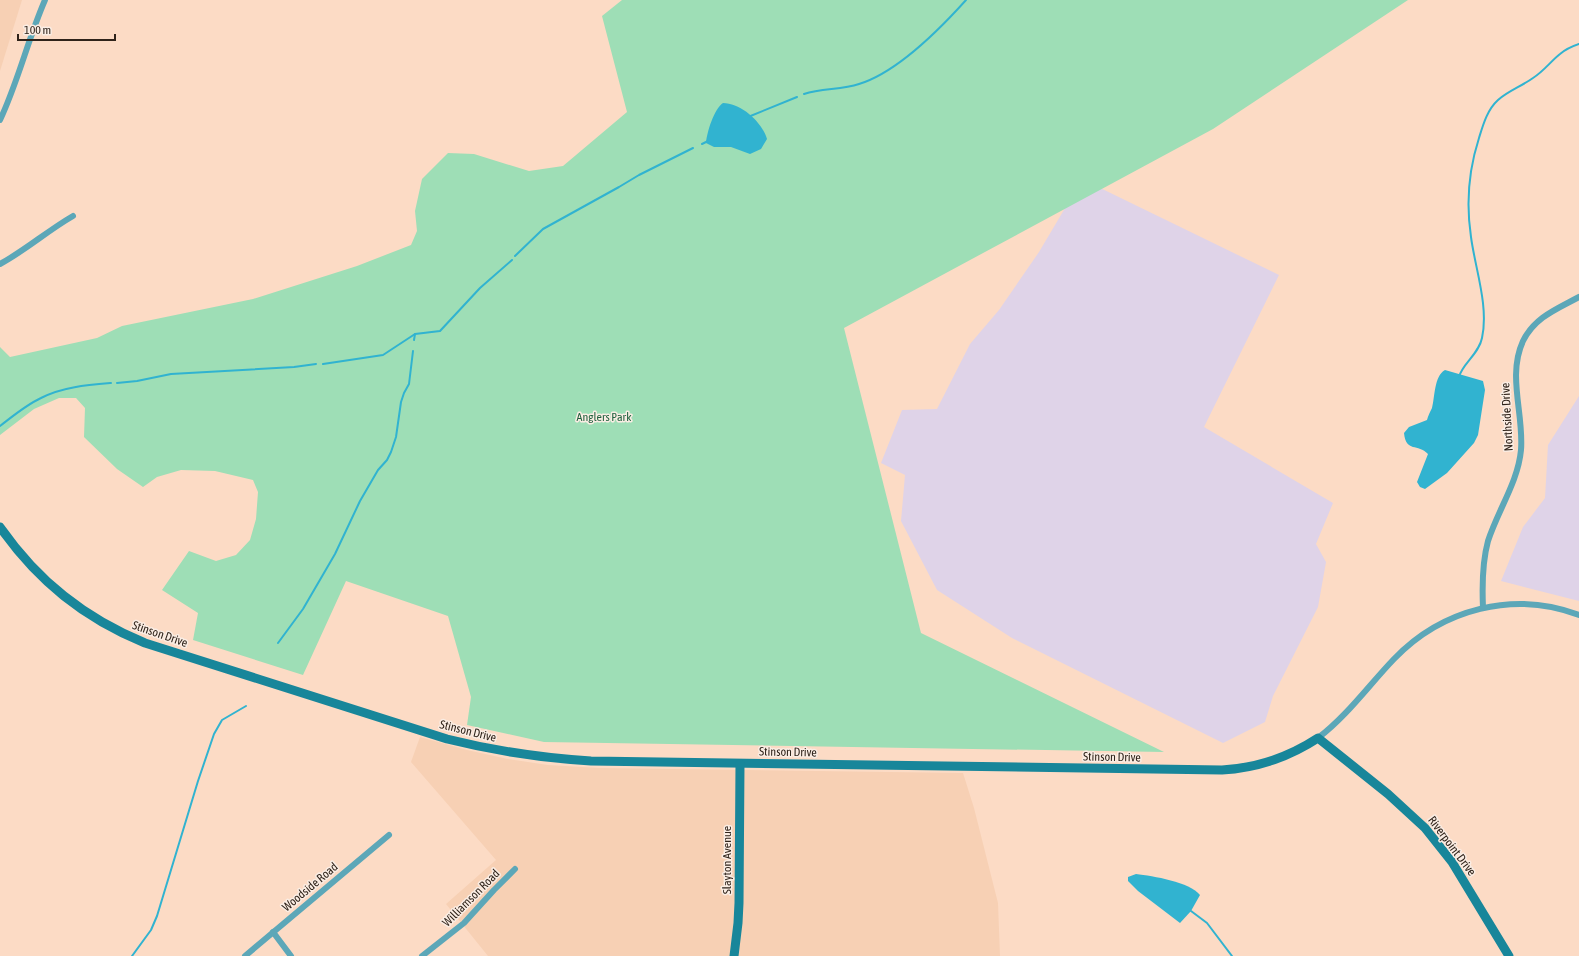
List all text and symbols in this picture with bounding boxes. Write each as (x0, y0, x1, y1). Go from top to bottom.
scale bar (18, 16, 115, 42)
text: 100 m (24, 23, 51, 37)
street label: Northside Drive (1498, 382, 1516, 452)
park label: Anglers Park (577, 410, 632, 424)
street label: Stinson Drive (130, 618, 190, 650)
street label: Stinson Drive (438, 717, 498, 745)
street label: Stinson Drive (759, 744, 817, 760)
street label: Stinson Drive (1083, 749, 1141, 765)
street label: Riverpoint Drive (1425, 813, 1479, 879)
street label: Slayton Avenue (720, 826, 734, 894)
street label: Woodside Road (279, 860, 341, 914)
street label: Williamson Road (440, 867, 502, 929)

